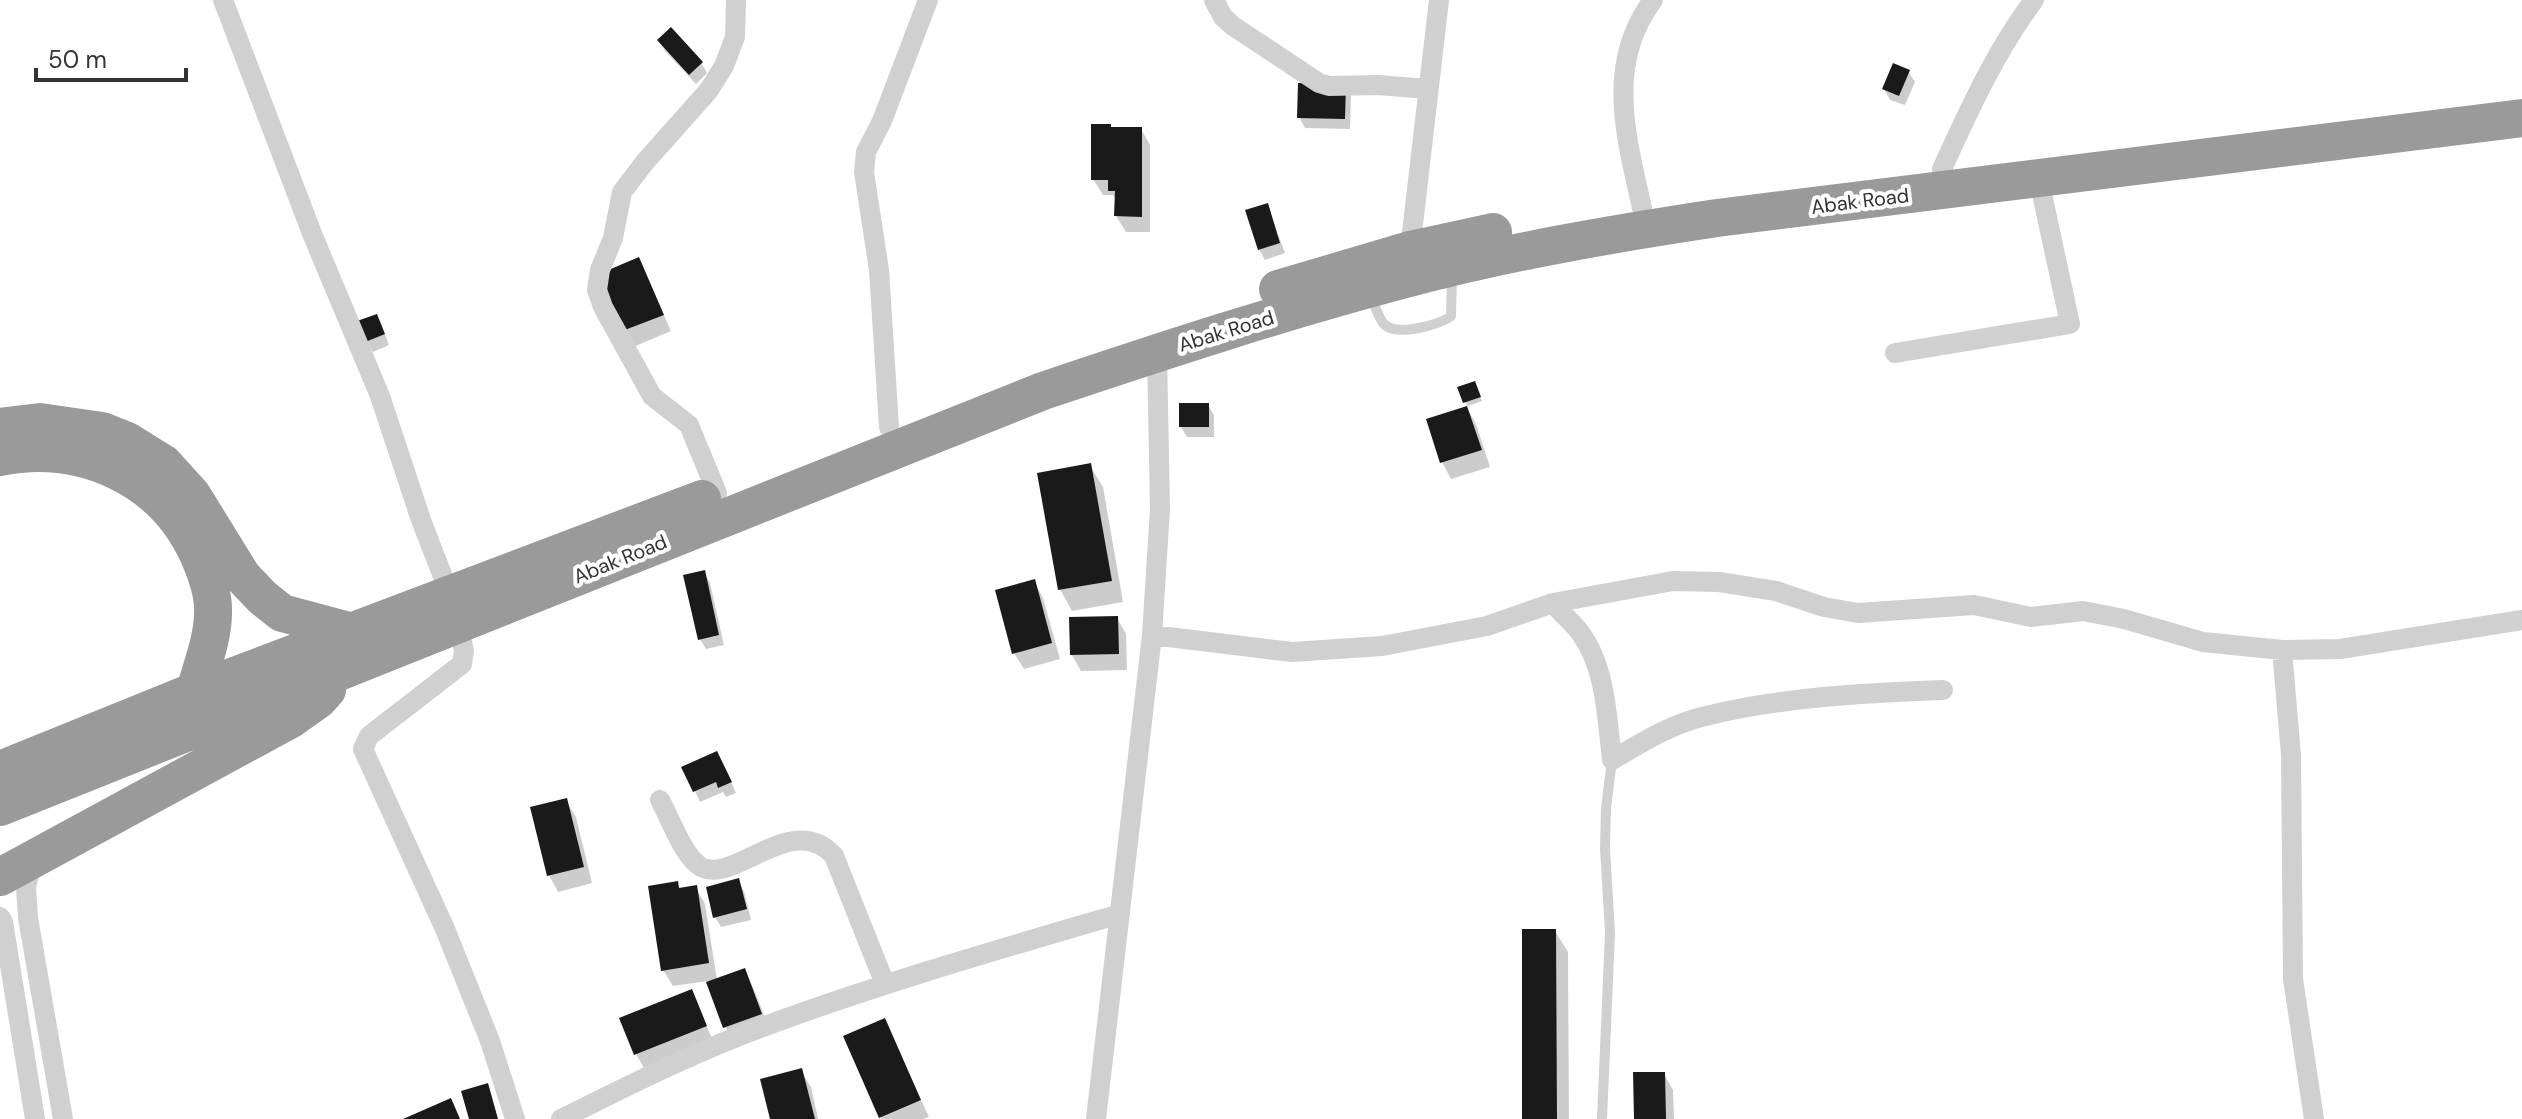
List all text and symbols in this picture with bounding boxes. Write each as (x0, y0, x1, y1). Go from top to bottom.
scale bar (36, 32, 186, 82)
text: 50 m (48, 44, 107, 75)
street label: Abak Road (1809, 182, 1911, 220)
street label: Abak Road (1175, 304, 1277, 358)
street label: Abak Road (569, 528, 671, 590)

